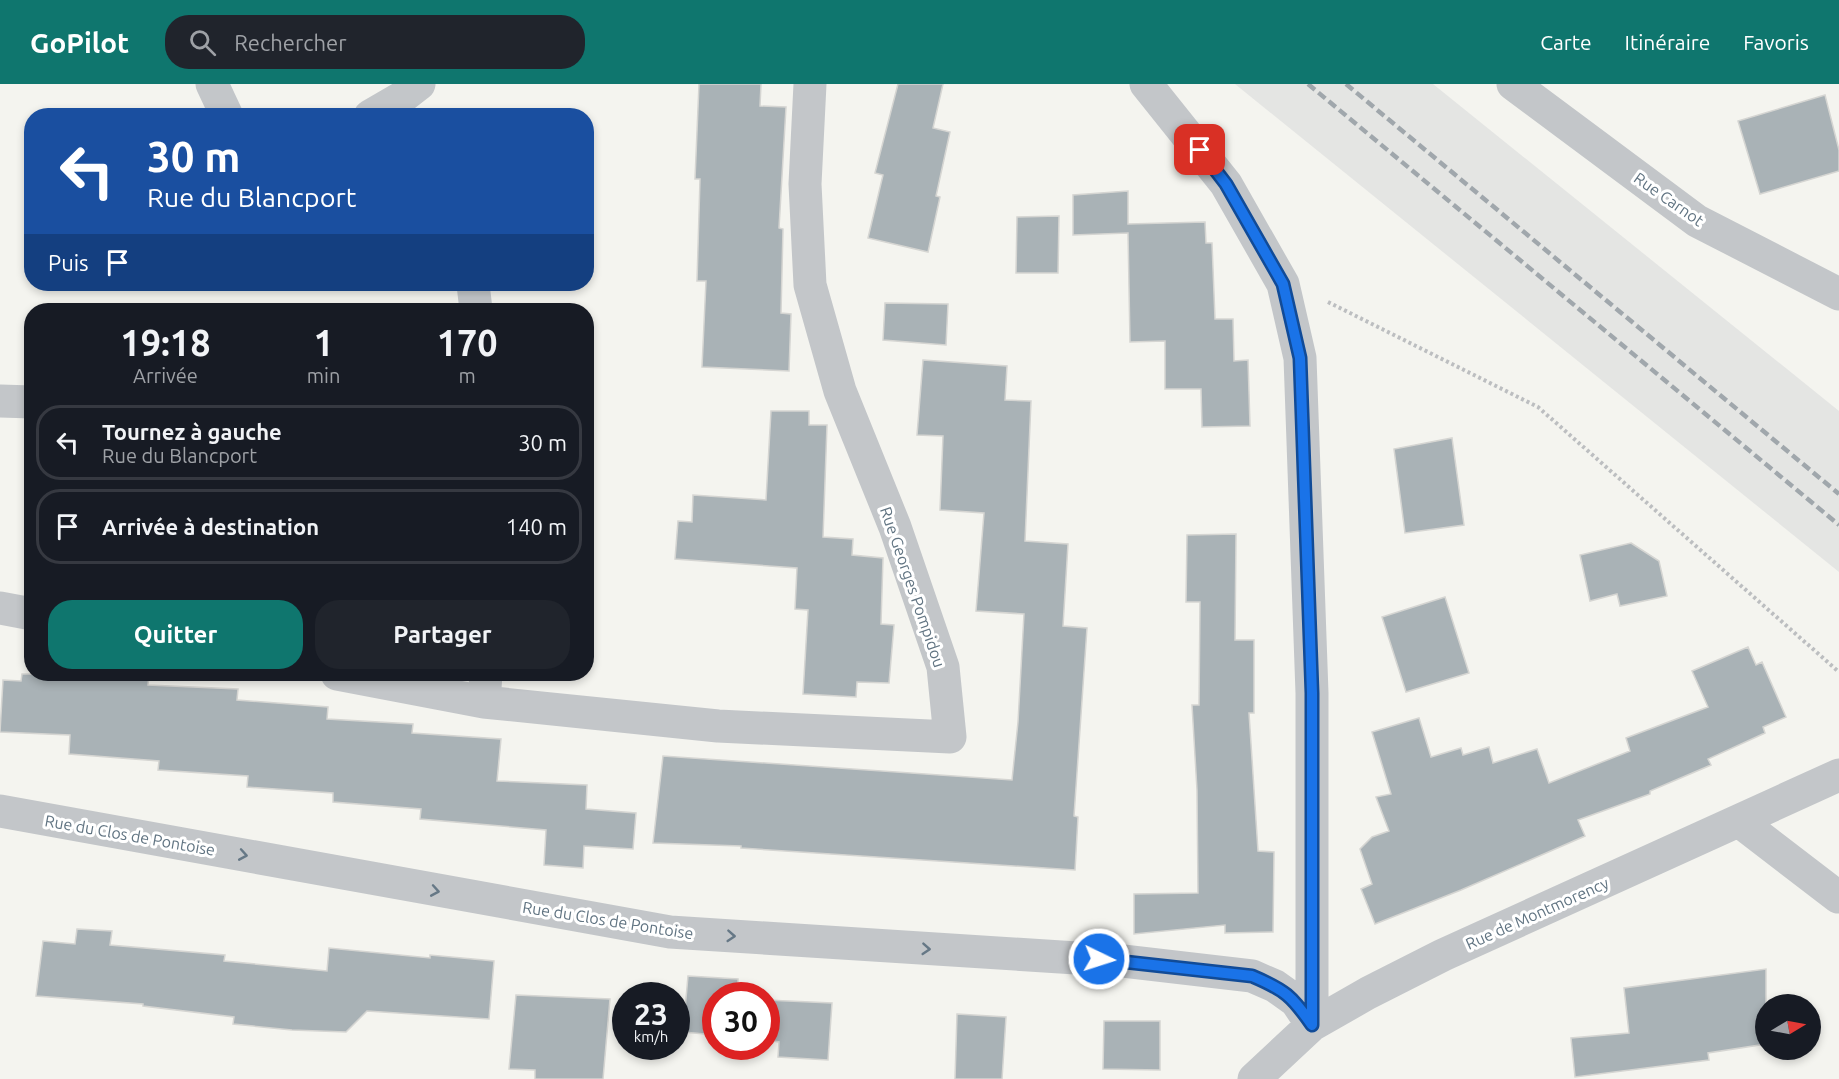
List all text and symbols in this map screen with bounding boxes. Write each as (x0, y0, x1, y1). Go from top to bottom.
search box (165, 15, 585, 69)
icon: search (186, 26, 219, 59)
text: GoPilot (30, 27, 129, 58)
text: Rechercher (234, 30, 347, 55)
text: Carte (1540, 30, 1592, 54)
text: Itinéraire (1625, 30, 1710, 54)
text: Favoris (1743, 30, 1809, 54)
pin (1174, 124, 1225, 175)
icon: left (48, 132, 126, 210)
text: 30 m (147, 133, 241, 180)
icon: arrive (1183, 133, 1216, 166)
street label: Rue Carnot (1631, 169, 1708, 230)
text: Rue du Blancport (147, 182, 356, 212)
icon: arrive (101, 246, 134, 279)
text: Puis (48, 250, 89, 275)
text: 19:18 (120, 322, 210, 363)
text: 1 (313, 322, 334, 363)
text: 170 (437, 322, 498, 363)
text: Arrivée (133, 364, 198, 387)
text: min (307, 364, 340, 387)
text: m (459, 364, 476, 387)
text: Tournez à gauche (102, 419, 282, 444)
icon: left (51, 426, 84, 459)
text: 30 m (518, 430, 567, 455)
text: Rue du Blancport (102, 444, 257, 467)
street label: Rue Georges Pompidou (877, 504, 949, 670)
icon: arrive (51, 510, 84, 543)
text: Arrivée à destination (102, 514, 319, 539)
text: 140 m (506, 514, 567, 539)
button: Quitter (48, 600, 303, 669)
button: Partager (315, 600, 570, 669)
street label: Rue du Clos de Pontoise (43, 811, 217, 859)
one-way arrow (239, 849, 248, 861)
street label: Rue de Montmorency (1463, 873, 1612, 953)
one-way arrow (431, 884, 440, 896)
street label: Rue du Clos de Pontoise (521, 898, 695, 942)
position arrow (1067, 927, 1131, 991)
one-way arrow (727, 930, 736, 943)
one-way arrow (922, 942, 931, 955)
speed limit sign: 30 (702, 982, 780, 1060)
north arrow (1755, 994, 1821, 1060)
map controls (1755, 994, 1821, 1060)
text: 23 (634, 997, 668, 1031)
text: km/h (634, 1028, 668, 1045)

